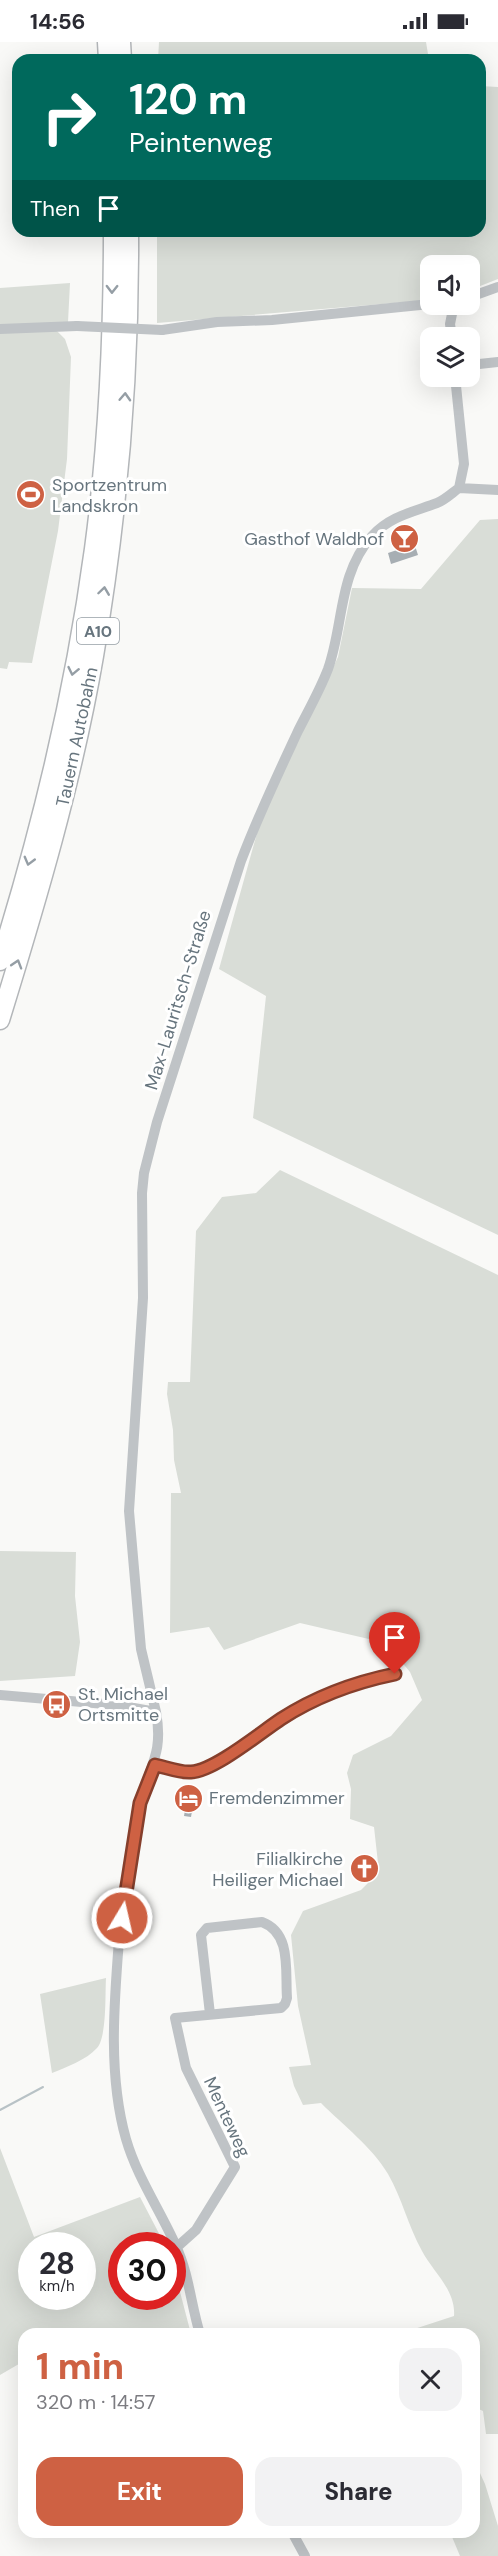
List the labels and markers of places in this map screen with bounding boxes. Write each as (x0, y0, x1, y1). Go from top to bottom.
place label: Sportzentrum Landskron (52, 473, 167, 518)
sports icon: Sportzentrum Landskron (15, 479, 47, 511)
bar icon: Gasthof Waldhof (389, 523, 421, 555)
place label: Gasthof Waldhof (244, 527, 384, 551)
pin (369, 1612, 420, 1674)
place label: St. Michael Ortsmitte (78, 1682, 168, 1727)
bus stop icon: St. Michael Ortsmitte (41, 1688, 73, 1720)
hotel icon: Fremdenzimmer (172, 1782, 204, 1814)
place label: Fremdenzimmer (209, 1786, 345, 1810)
place label: Filialkirche Heiliger Michael (212, 1847, 343, 1892)
church icon: Filialkirche Heiliger Michael (348, 1853, 380, 1885)

